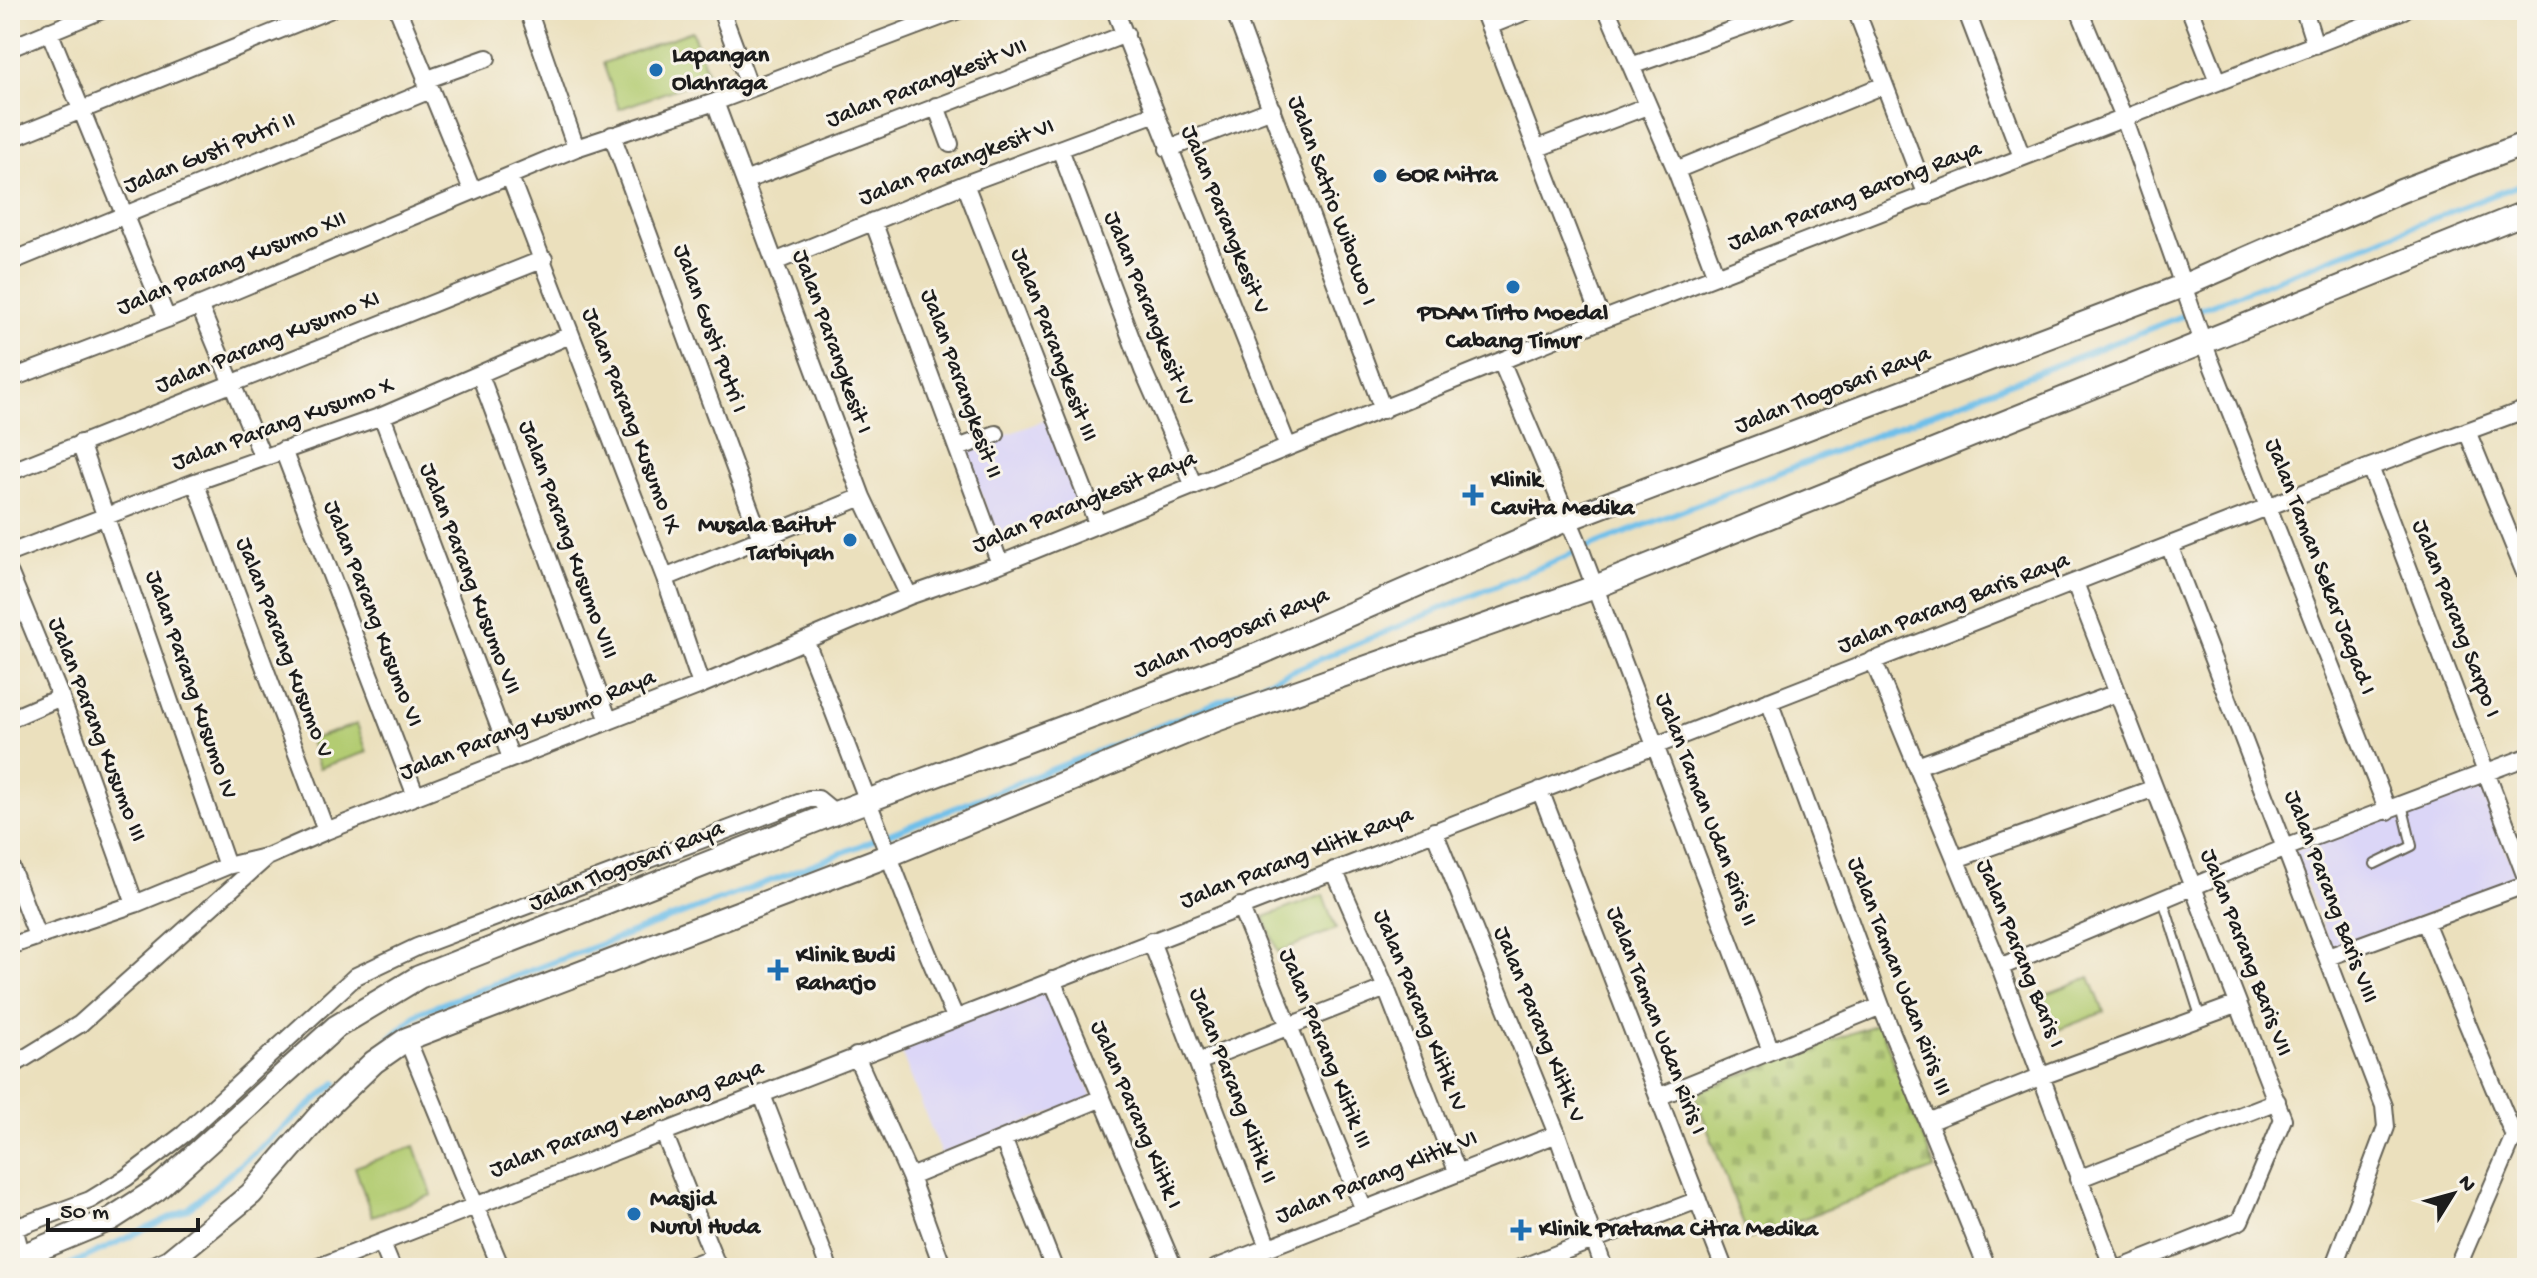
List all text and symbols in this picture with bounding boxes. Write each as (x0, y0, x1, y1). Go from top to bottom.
street label: Jalan Parangkesit VII (823, 32, 1031, 136)
place label: Lapangan Olahraga (672, 42, 770, 99)
marker: Lapangan Olahraga (647, 61, 665, 79)
street label: Jalan Satrio Wibowo I (1280, 92, 1382, 310)
street label: Jalan Gusti Putri II (120, 106, 300, 202)
street label: Jalan Parangkesit VI (855, 112, 1059, 214)
street label: Jalan Parangkesit V (1173, 121, 1275, 319)
street label: Jalan Parang Barong Raya (1724, 135, 1986, 259)
place label: GOR Mitra (1396, 162, 1499, 191)
marker: GOR Mitra (1371, 167, 1389, 185)
street label: Jalan Parang Kusumo XII (113, 205, 351, 323)
street label: Jalan Parangkesit IV (1096, 208, 1200, 410)
street label: Jalan Gusti Putri I (665, 241, 753, 417)
street label: Jalan Parangkesit III (1003, 244, 1103, 446)
street label: Jalan Parangkesit I (784, 246, 878, 438)
marker: PDAM Tirto Moedal Cabang Timur (1504, 278, 1522, 296)
street label: Jalan Parang Kusumo XI (152, 285, 384, 401)
street label: Jalan Parangkesit II (912, 285, 1008, 483)
place label: PDAM Tirto Moedal Cabang Timur (1416, 300, 1608, 357)
street label: Jalan Parang Kusumo IX (574, 304, 687, 539)
street label: Jalan Tlogosari Raya (1731, 340, 1936, 442)
street label: Jalan Parang Kusumo X (168, 371, 399, 479)
street label: Jalan Parang Kusumo VIII (510, 417, 624, 663)
street label: Jalan Taman Sekar Jagad I (2257, 435, 2381, 699)
street label: Jalan Parangkesit Raya (969, 445, 1202, 561)
street label: Jalan Parang Kusumo VII (411, 459, 527, 699)
place label: Klinik Cavita Medika (1490, 467, 1636, 524)
marker: Klinik Cavita Medika (1462, 484, 1484, 506)
street label: Jalan Parang Kusumo VI (316, 497, 428, 731)
place label: Musala Baitut Tarbiyah (698, 512, 836, 569)
street label: Jalan Parang Sarpo I (2404, 516, 2506, 722)
marker: Musala Baitut Tarbiyah (841, 531, 859, 549)
street label: Jalan Parang Kusumo V (228, 534, 338, 762)
street label: Jalan Parang Baris Raya (1834, 546, 2075, 662)
street label: Jalan Parang Kusumo IV (137, 567, 243, 803)
street label: Jalan Tlogosari Raya (1130, 581, 1334, 686)
street label: Jalan Parang Kusumo III (40, 614, 152, 846)
street label: Jalan Parang Kusumo Raya (396, 664, 661, 788)
street label: Jalan Taman Udan Riris II (1647, 689, 1763, 931)
street label: Jalan Parang Baris VIII (2276, 787, 2384, 1007)
street label: Jalan Parang Klitik Raya (1177, 801, 1418, 917)
street label: Jalan Tlogosari Raya (525, 814, 729, 919)
street label: Jalan Parang Baris VII (2192, 845, 2298, 1061)
street label: Jalan Taman Udan Riris III (1839, 854, 1957, 1100)
street label: Jalan Parang Baris I (1968, 856, 2070, 1052)
street label: Jalan Taman Udan Riris I (1598, 903, 1712, 1139)
street label: Jalan Parang Klitik IV (1365, 906, 1473, 1116)
street label: Jalan Parang Klitik V (1485, 923, 1591, 1127)
place label: Klinik Budi Raharjo (795, 942, 896, 999)
street label: Jalan Parang Klitik III (1271, 945, 1377, 1153)
marker: Klinik Budi Raharjo (767, 959, 789, 981)
street label: Jalan Parang Klitik II (1181, 984, 1283, 1188)
street label: Jalan Parang Klitik I (1082, 1016, 1188, 1214)
street label: Jalan Parang Kembang Raya (486, 1054, 769, 1186)
street label: Jalan Parang Klitik VI (1272, 1124, 1482, 1232)
north arrow (2413, 1154, 2493, 1234)
text: N (2451, 1171, 2480, 1198)
scale bar (48, 1182, 198, 1232)
place label: Masjid Nurul Huda (650, 1186, 762, 1243)
text: 50 m (60, 1199, 109, 1228)
marker: Masjid Nurul Huda (625, 1205, 643, 1223)
place label: Klinik Pratama Citra Medika (1538, 1216, 1819, 1245)
marker: Klinik Pratama Citra Medika (1510, 1219, 1532, 1241)

